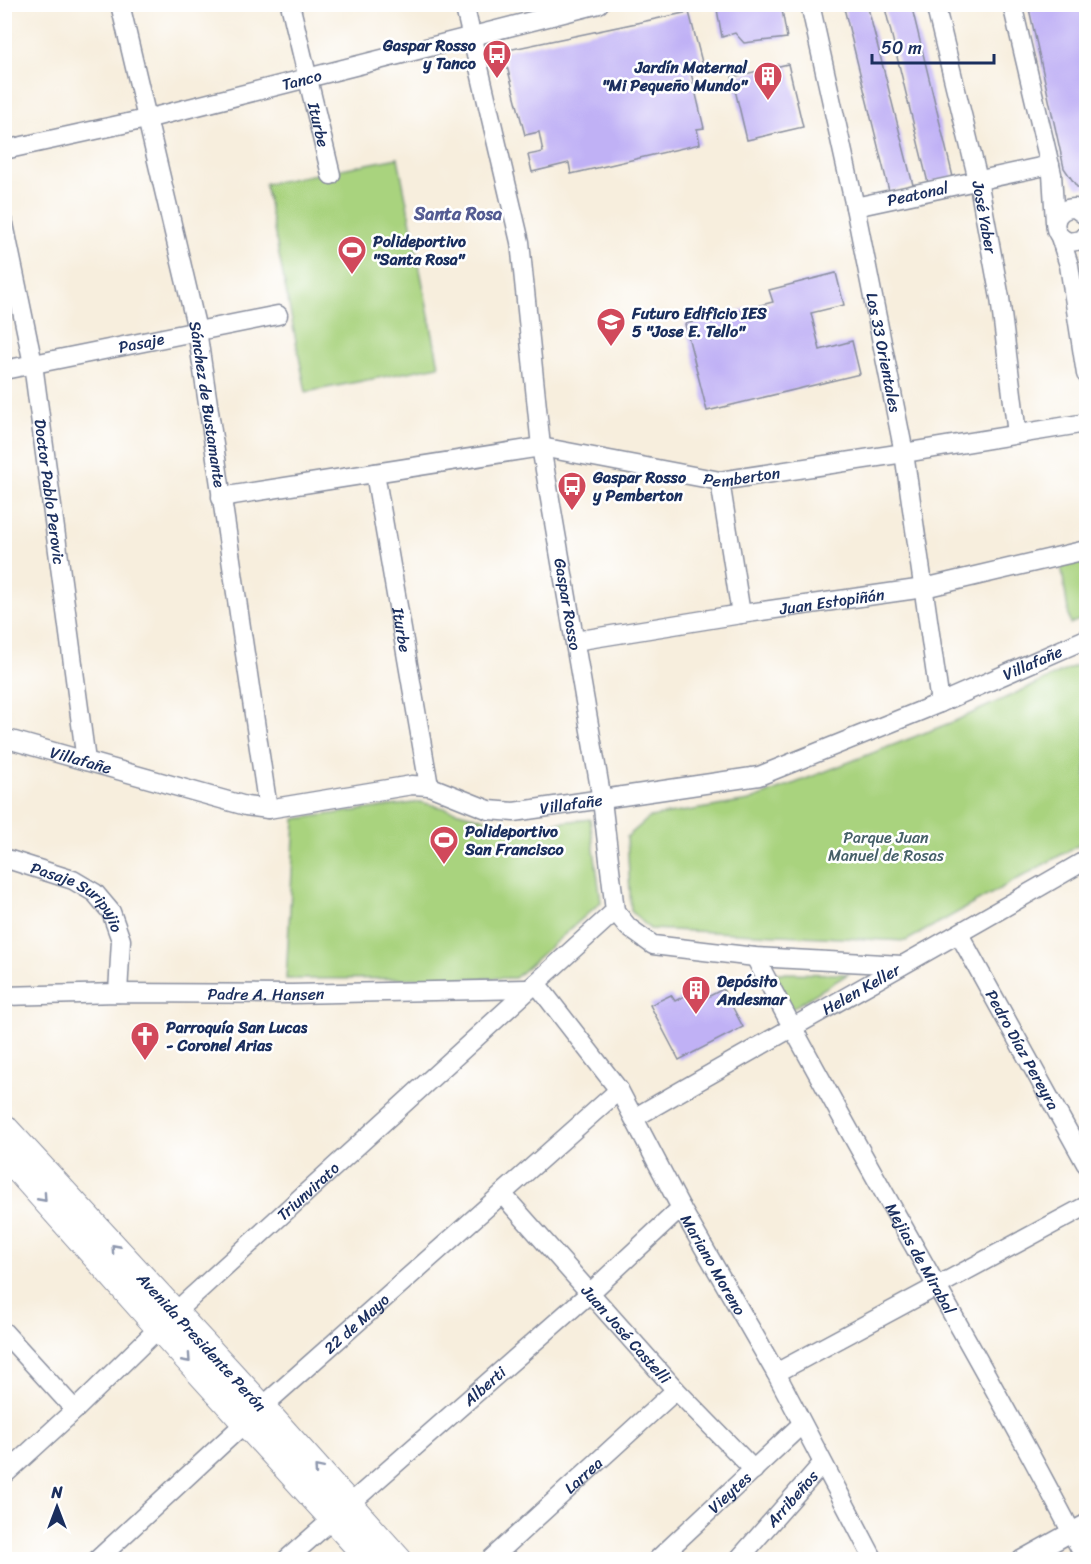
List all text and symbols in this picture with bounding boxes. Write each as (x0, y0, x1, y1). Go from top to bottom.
scale bar (872, 27, 994, 65)
place label: Gaspar Rosso y Tanco (382, 31, 477, 78)
text: 50 m (881, 32, 922, 64)
bus stop icon: Gaspar Rosso y Tanco (481, 38, 513, 80)
place label: Jardín Maternal "Mi Pequeño Mundo" (602, 53, 748, 100)
street label: Tanco (279, 60, 325, 98)
building icon: Jardín Maternal "Mi Pequeño Mundo" (752, 60, 784, 102)
street label: Iturbe (299, 98, 338, 150)
street label: Peatonal (884, 173, 951, 214)
street label: José Yaber (964, 177, 1006, 257)
district label: Santa Rosa (413, 198, 502, 230)
place label: Polideportivo "Santa Rosa" (373, 227, 466, 274)
sports icon: Polideportivo "Santa Rosa" (336, 234, 368, 276)
street label: Los 33 Orientales (858, 290, 910, 415)
place label: Futuro Edificio IES 5 "Jose E. Tello" (631, 299, 768, 346)
school or university icon: Futuro Edificio IES 5 "Jose E. Tello" (595, 306, 627, 348)
street label: Sánchez de Bustamante (181, 318, 235, 490)
street label: Pasaje (116, 324, 167, 361)
street label: Doctor Pablo Perovic (26, 417, 74, 567)
street label: Pemberton (701, 458, 782, 495)
place label: Gaspar Rosso y Pemberton (592, 463, 687, 510)
bus stop icon: Gaspar Rosso y Pemberton (556, 470, 588, 512)
street label: Gaspar Rosso (546, 556, 590, 652)
street label: Juan Estopiñán (777, 579, 887, 623)
street label: Iturbe (384, 604, 420, 654)
street label: Villafañe (998, 637, 1067, 688)
street label: Villafañe (47, 737, 115, 782)
street label: Villafañe (538, 785, 604, 823)
place label: Polideportivo San Francisco (464, 817, 565, 864)
park label: Parque Juan Manuel de Rosas (828, 823, 945, 870)
sports icon: Polideportivo San Francisco (428, 824, 460, 866)
street label: Pasaje Suripujio (27, 853, 132, 936)
street label: Helen Keller (816, 954, 907, 1023)
place label: Depósito Andesmar (716, 967, 788, 1014)
building icon: Depósito Andesmar (680, 974, 712, 1016)
street label: Padre A. Hansen (207, 979, 325, 1009)
street label: Pedro Díaz Pereyra (978, 984, 1068, 1115)
place label: Parroquía San Lucas - Coronel Arias (166, 1013, 308, 1060)
church icon: Parroquía San Lucas - Coronel Arias (129, 1020, 161, 1062)
street label: Triunvirato (270, 1154, 346, 1228)
one-way arrow (36, 1191, 47, 1202)
street label: Mejias de Mirabal (878, 1197, 964, 1320)
street label: Mariano Moreno (673, 1208, 754, 1321)
one-way arrow (111, 1244, 122, 1255)
street label: Avenida Presidente Perón (129, 1264, 274, 1419)
street label: Juan José Castelli (573, 1277, 679, 1391)
street label: 22 de Mayo (316, 1286, 396, 1361)
one-way arrow (180, 1352, 191, 1363)
street label: Alberti (455, 1358, 513, 1414)
street label: Larrea (557, 1449, 609, 1501)
street label: Arribeños (758, 1462, 826, 1534)
street label: Vieytes (700, 1464, 758, 1521)
one-way arrow (314, 1466, 325, 1476)
north arrow (27, 1477, 87, 1537)
text: N (50, 1478, 63, 1507)

